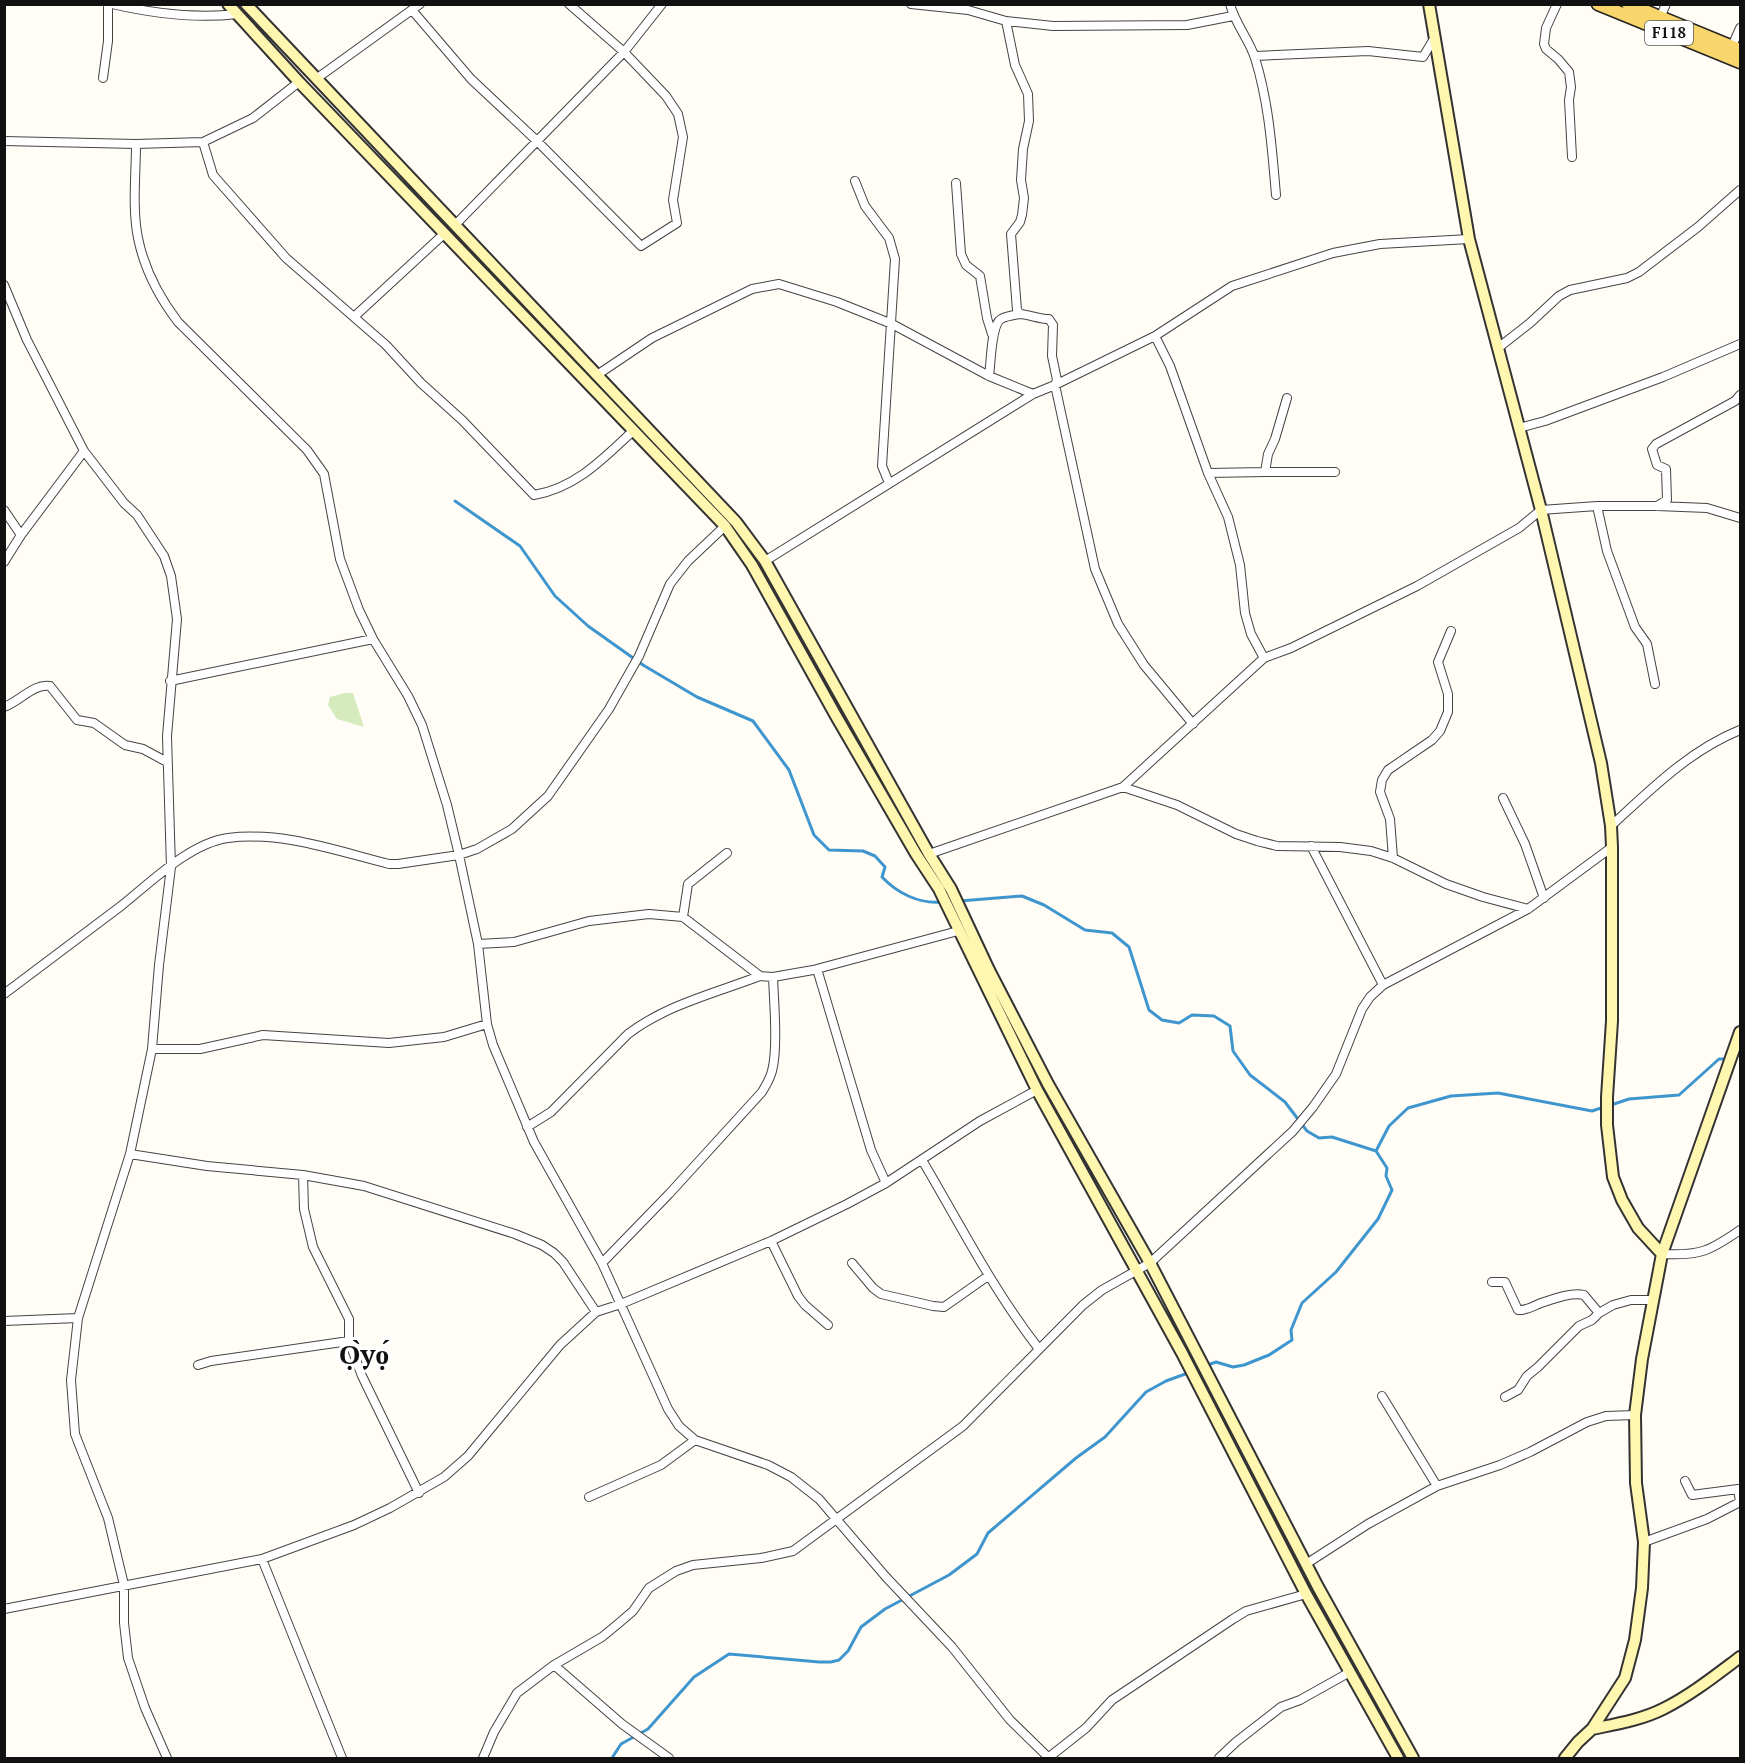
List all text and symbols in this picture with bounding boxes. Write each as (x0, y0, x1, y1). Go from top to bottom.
road number: F118 (1645, 21, 1693, 45)
district label: Ọ̀yọ́ (339, 1335, 389, 1372)

